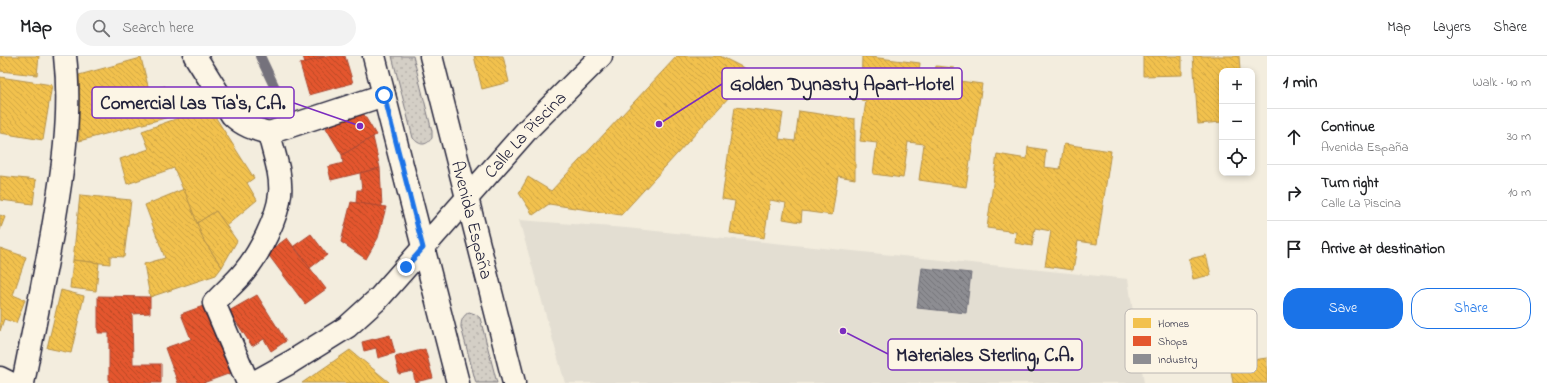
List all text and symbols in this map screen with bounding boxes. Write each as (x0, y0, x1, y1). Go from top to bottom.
search box (76, 10, 356, 46)
text: Map (20, 14, 52, 41)
icon: search (90, 17, 112, 39)
text: Search here (122, 17, 194, 39)
text: Map (1387, 17, 1411, 38)
text: Layers (1433, 17, 1471, 38)
text: Share (1493, 17, 1527, 38)
callout: Golden Dynasty Apart-Hotel (722, 68, 962, 99)
map controls (1219, 68, 1255, 176)
button: + (1219, 68, 1255, 104)
text: 1 min (1283, 70, 1317, 95)
text: Golden Dynasty Apart-Hotel (730, 72, 954, 101)
text: Walk · 40 m (1472, 73, 1531, 92)
route start (375, 86, 393, 104)
street label: Calle La Piscina (479, 86, 574, 185)
callout: Comercial Las Tía's, C.A. (92, 87, 294, 118)
text: Comercial Las Tía's, C.A. (100, 91, 286, 118)
button: − (1219, 104, 1255, 140)
text: Continue (1321, 116, 1375, 138)
icon: ahead (1283, 126, 1305, 148)
text: 30 m (1507, 127, 1531, 146)
text: Avenida España (1321, 138, 1409, 157)
button: locate (1219, 140, 1255, 176)
street label: Avenida España (443, 158, 498, 282)
text: Turn right (1321, 172, 1379, 194)
icon: right (1283, 182, 1305, 204)
text: 10 m (1508, 183, 1531, 202)
text: Calle La Piscina (1321, 194, 1401, 213)
icon: arrive (1283, 238, 1305, 260)
text: Arrive at destination (1321, 238, 1445, 260)
route end (397, 258, 415, 276)
button: Save (1283, 288, 1403, 329)
button: Share (1411, 288, 1531, 329)
legend (1125, 309, 1257, 373)
text: Homes (1158, 316, 1190, 332)
text: Shops (1158, 334, 1188, 350)
callout: Materiales Sterling, C.A. (888, 339, 1082, 370)
text: Materiales Sterling, C.A. (896, 343, 1074, 372)
text: Industry (1158, 352, 1197, 369)

